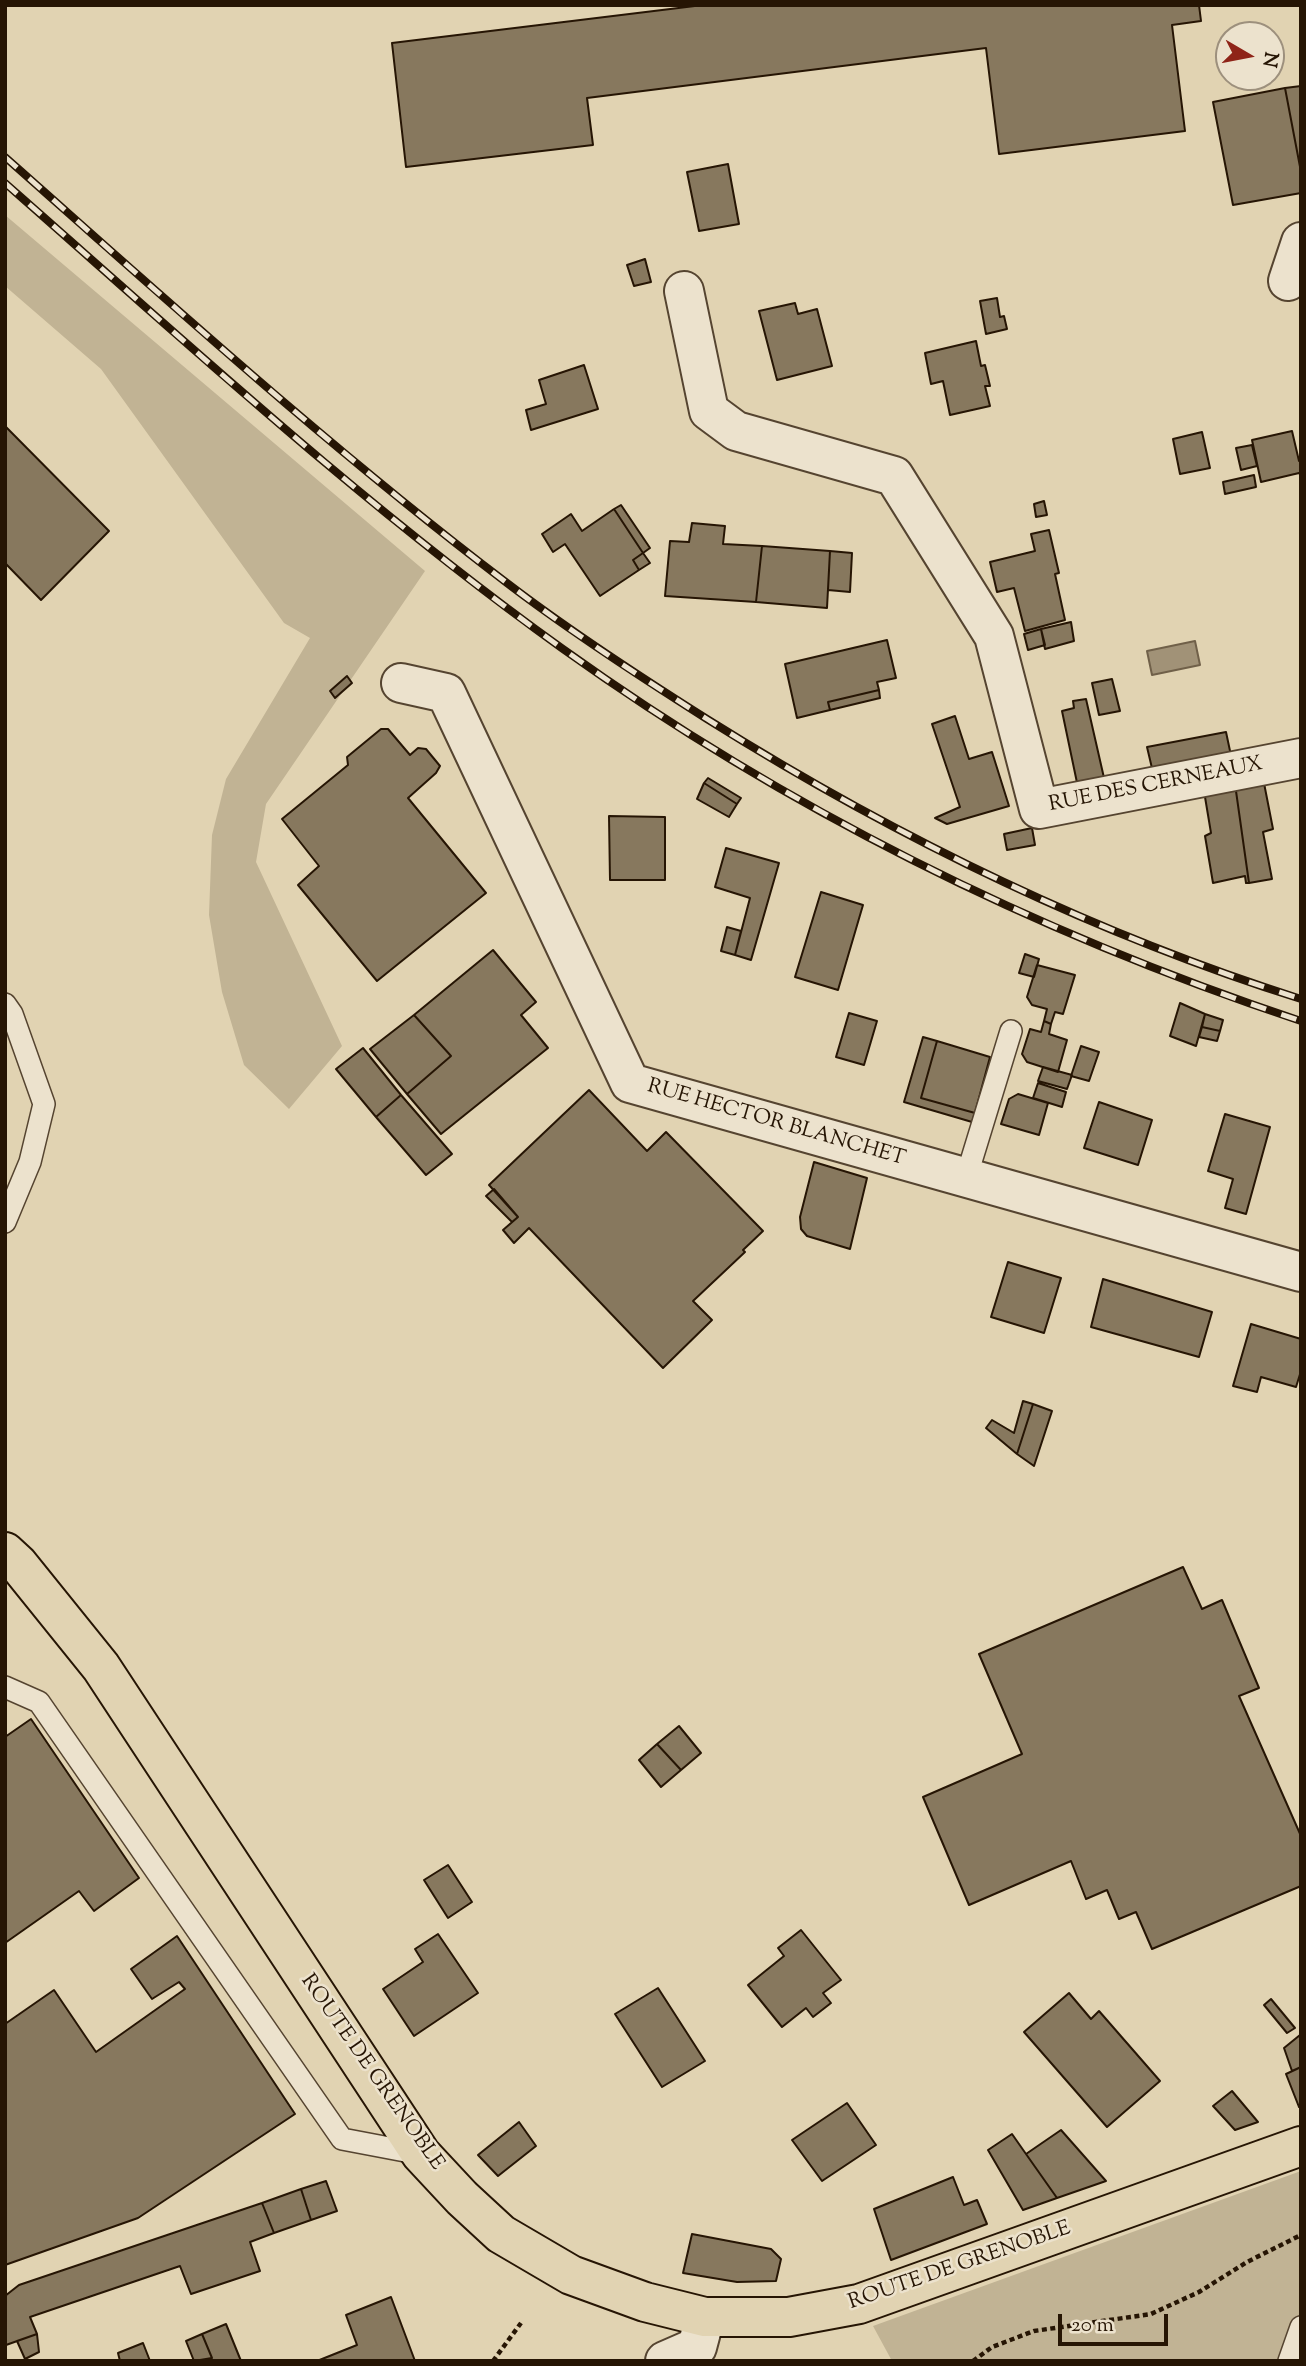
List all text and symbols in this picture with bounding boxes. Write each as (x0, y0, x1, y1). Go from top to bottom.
north arrow (1215, 21, 1285, 91)
text: N (1255, 50, 1284, 69)
street label: RUE DES CERNEAUX (1047, 753, 1265, 819)
street label: RUE HECTOR BLANCHET (644, 1075, 908, 1173)
street label: ROUTE DE GRENOBLE (294, 1970, 448, 2176)
street label: ROUTE DE GRENOBLE (846, 2217, 1074, 2317)
scale bar (1061, 2300, 1171, 2344)
text: 20 m (1071, 2311, 1114, 2341)

